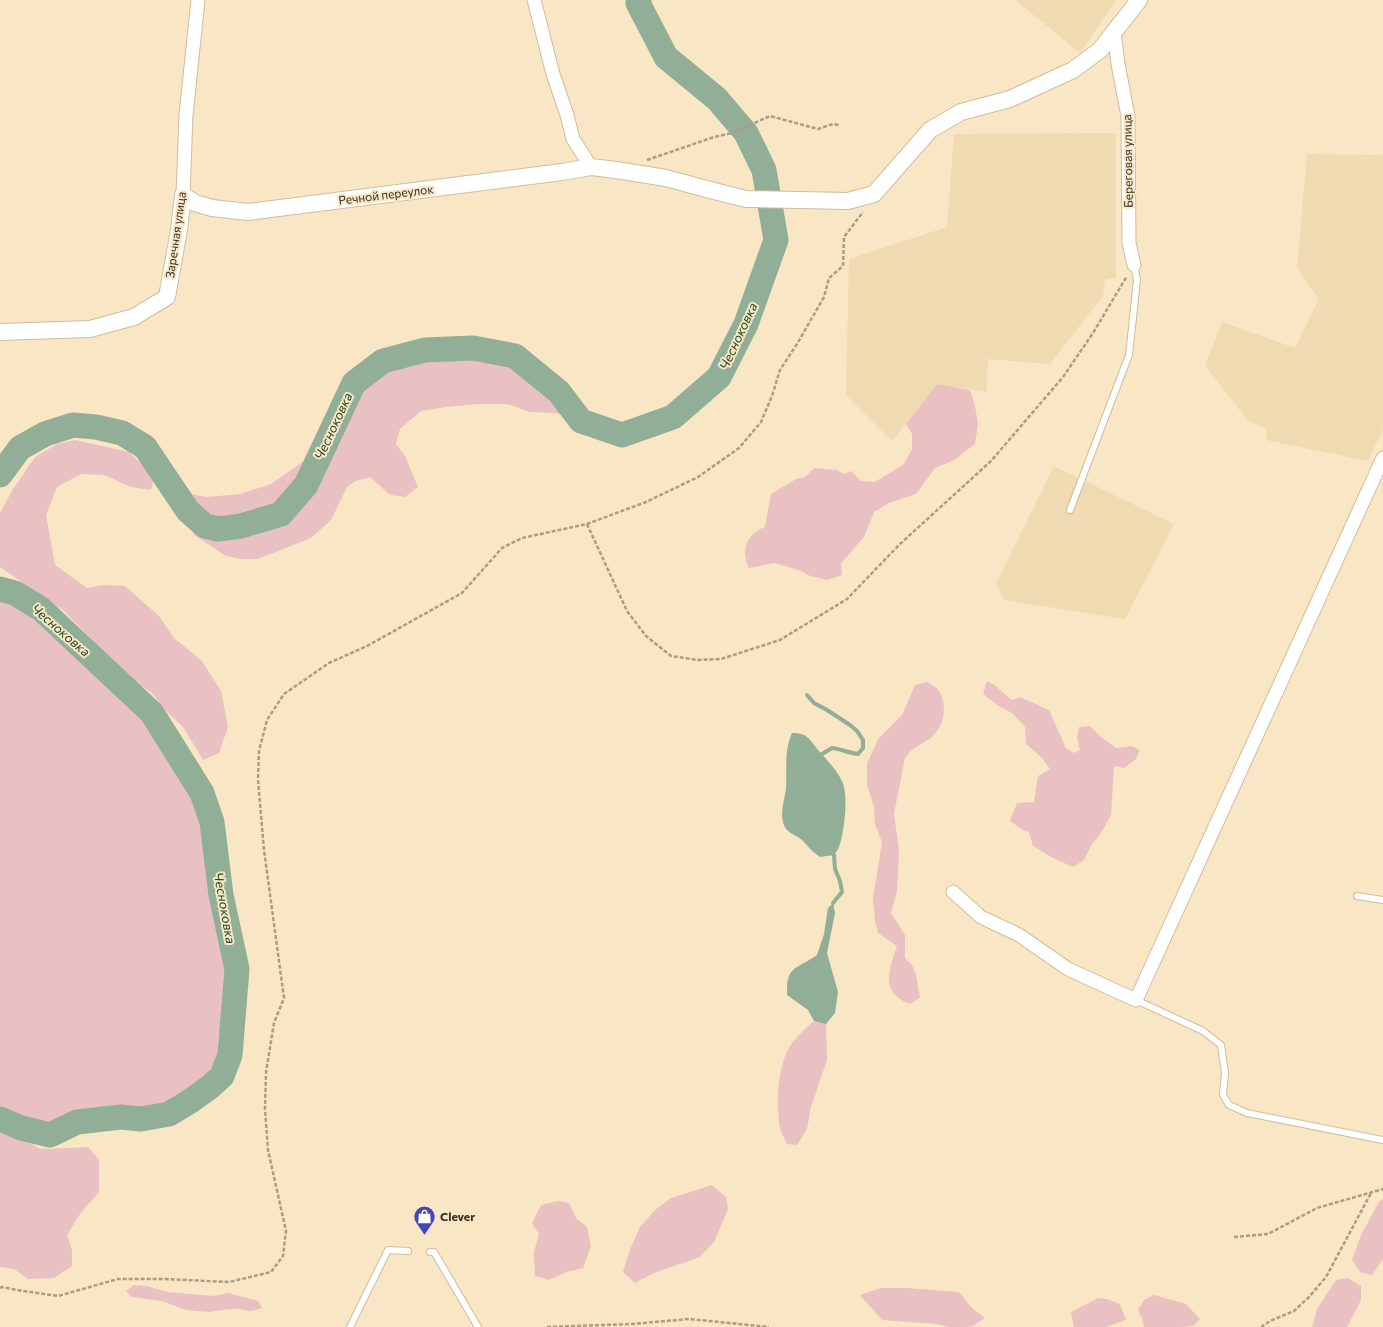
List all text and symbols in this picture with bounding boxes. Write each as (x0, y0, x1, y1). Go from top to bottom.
street label: Береговая улица (1119, 114, 1135, 208)
street label: Речной переулок (337, 181, 435, 207)
street label: Заречная улица (162, 191, 188, 279)
water label: Чесноковка (715, 300, 761, 372)
water label: Чесноковка (310, 390, 356, 462)
water label: Чесноковка (28, 600, 94, 660)
water label: Чесноковка (211, 871, 239, 945)
shop icon: Clever (412, 1204, 438, 1237)
place label: Clever (440, 1209, 475, 1223)

